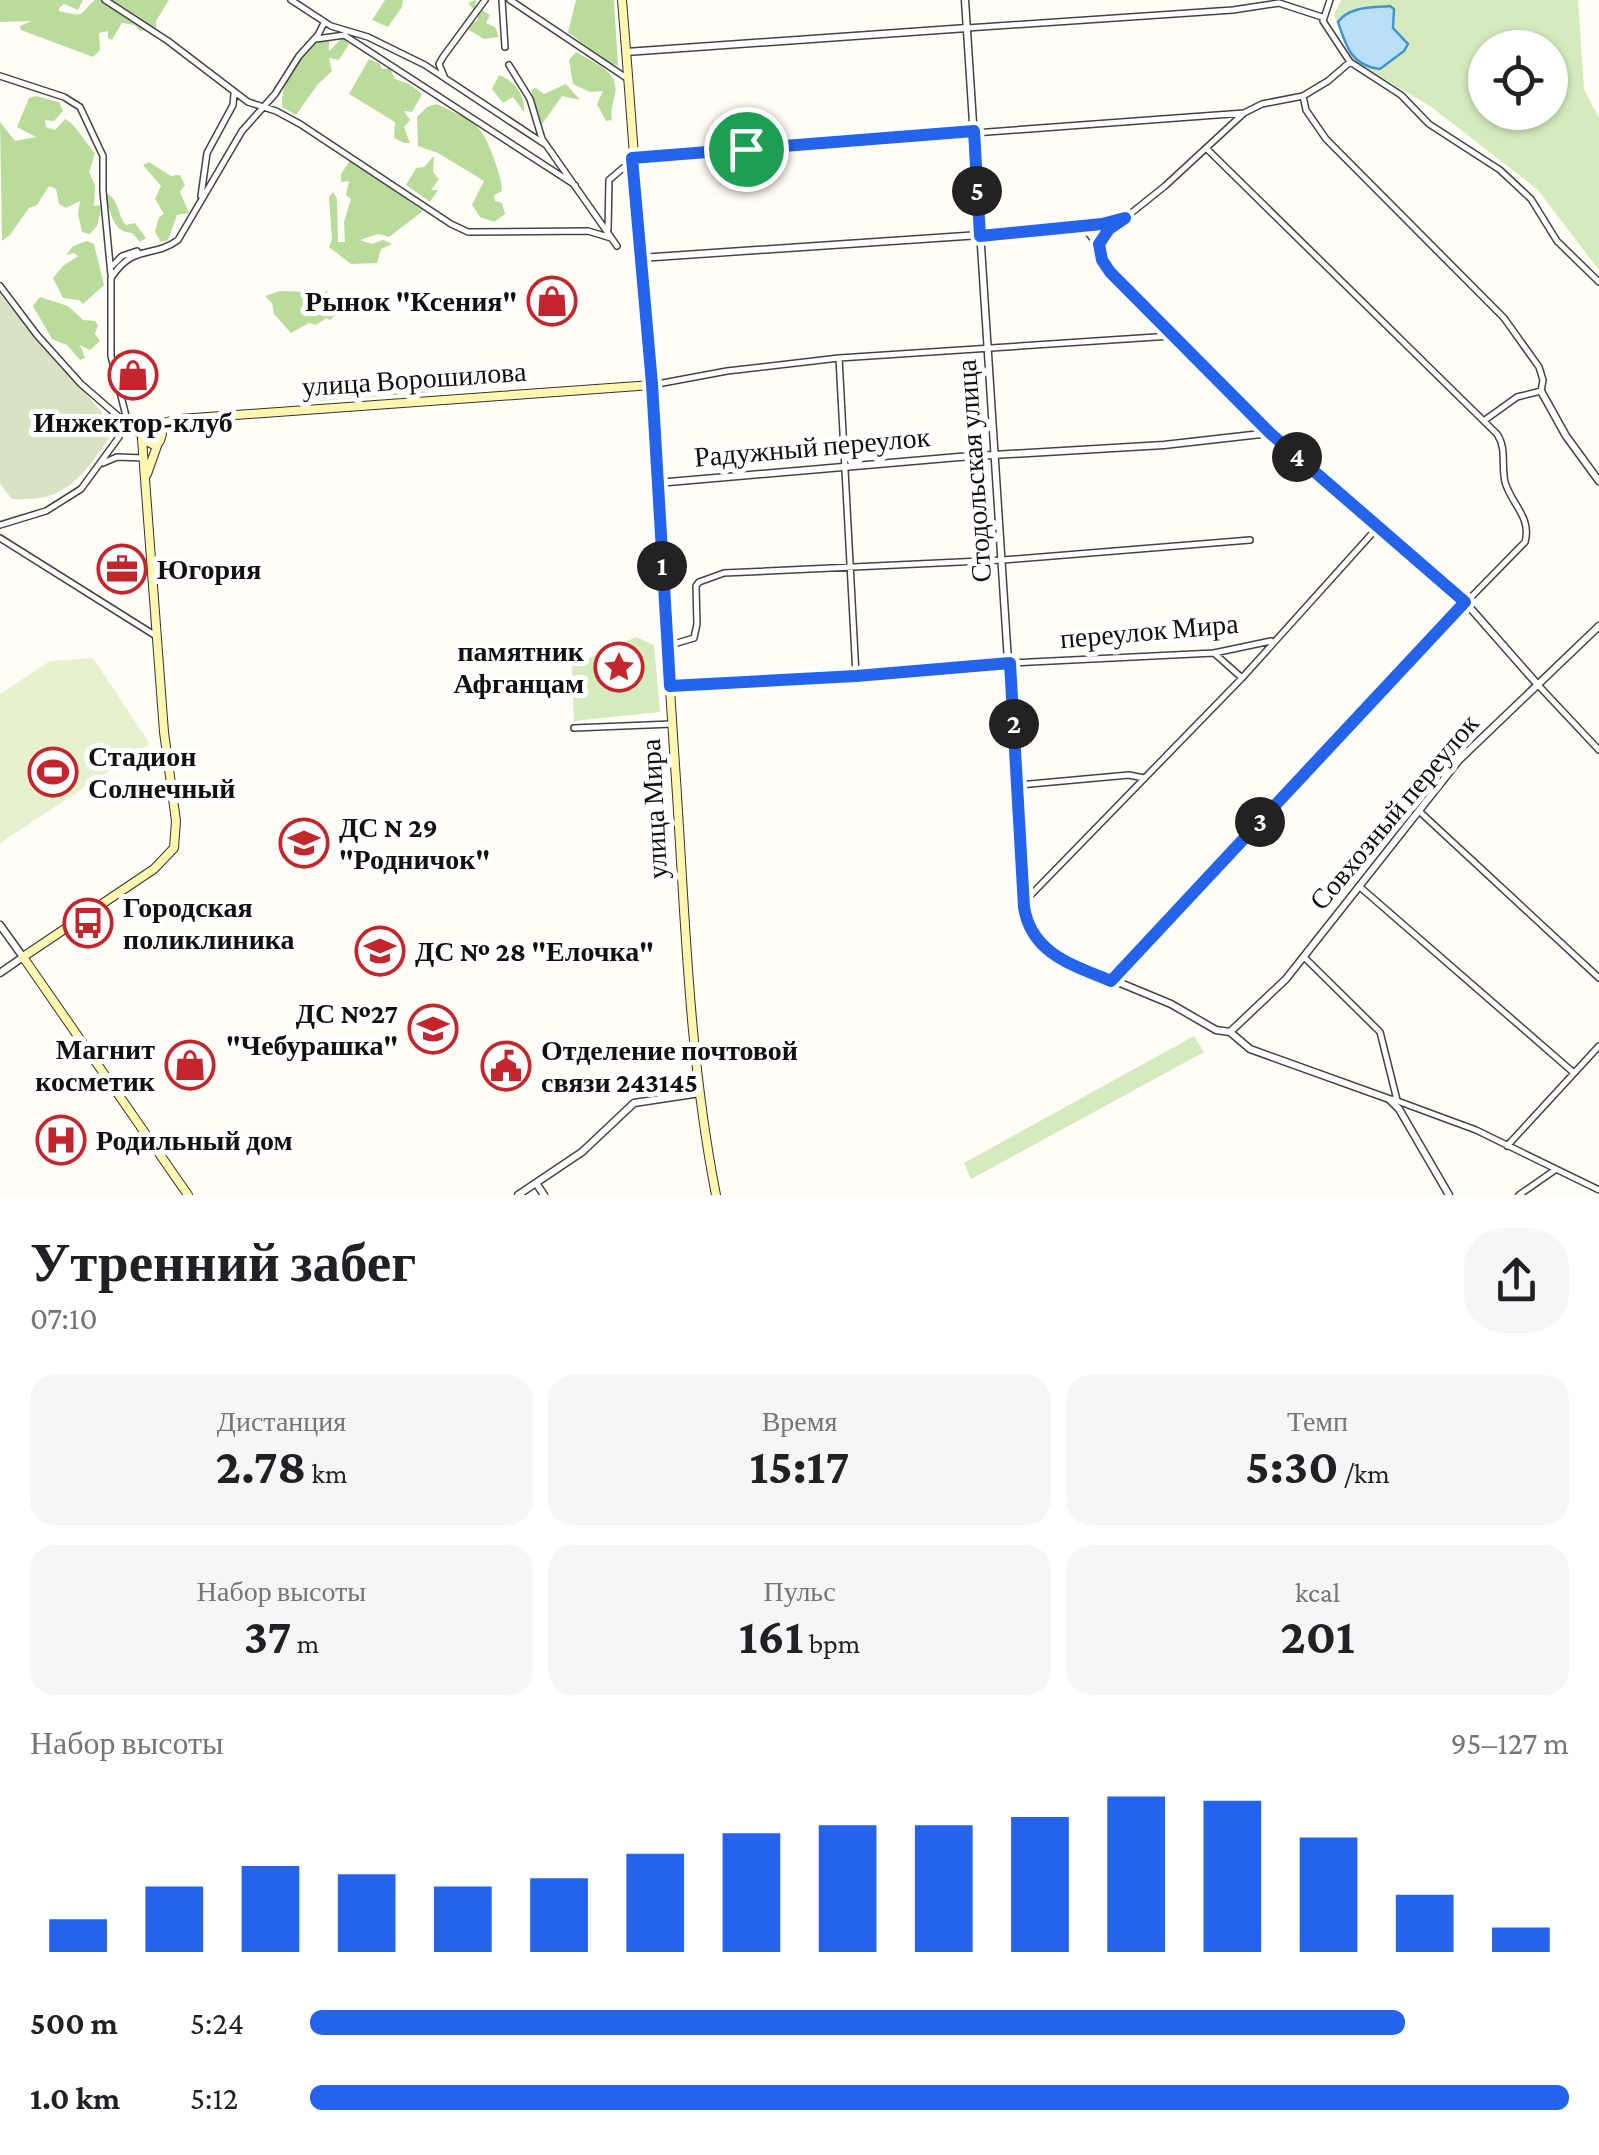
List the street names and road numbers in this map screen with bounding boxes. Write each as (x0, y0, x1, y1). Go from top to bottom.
street label: улица Ворошилова (301, 356, 528, 402)
street label: Стодольская улица (951, 358, 997, 583)
street label: Радужный переулок (693, 421, 932, 473)
street label: переулок Мира (1058, 608, 1240, 654)
street label: Совхозный переулок (1303, 708, 1485, 916)
street label: улица Мира (635, 737, 673, 880)

